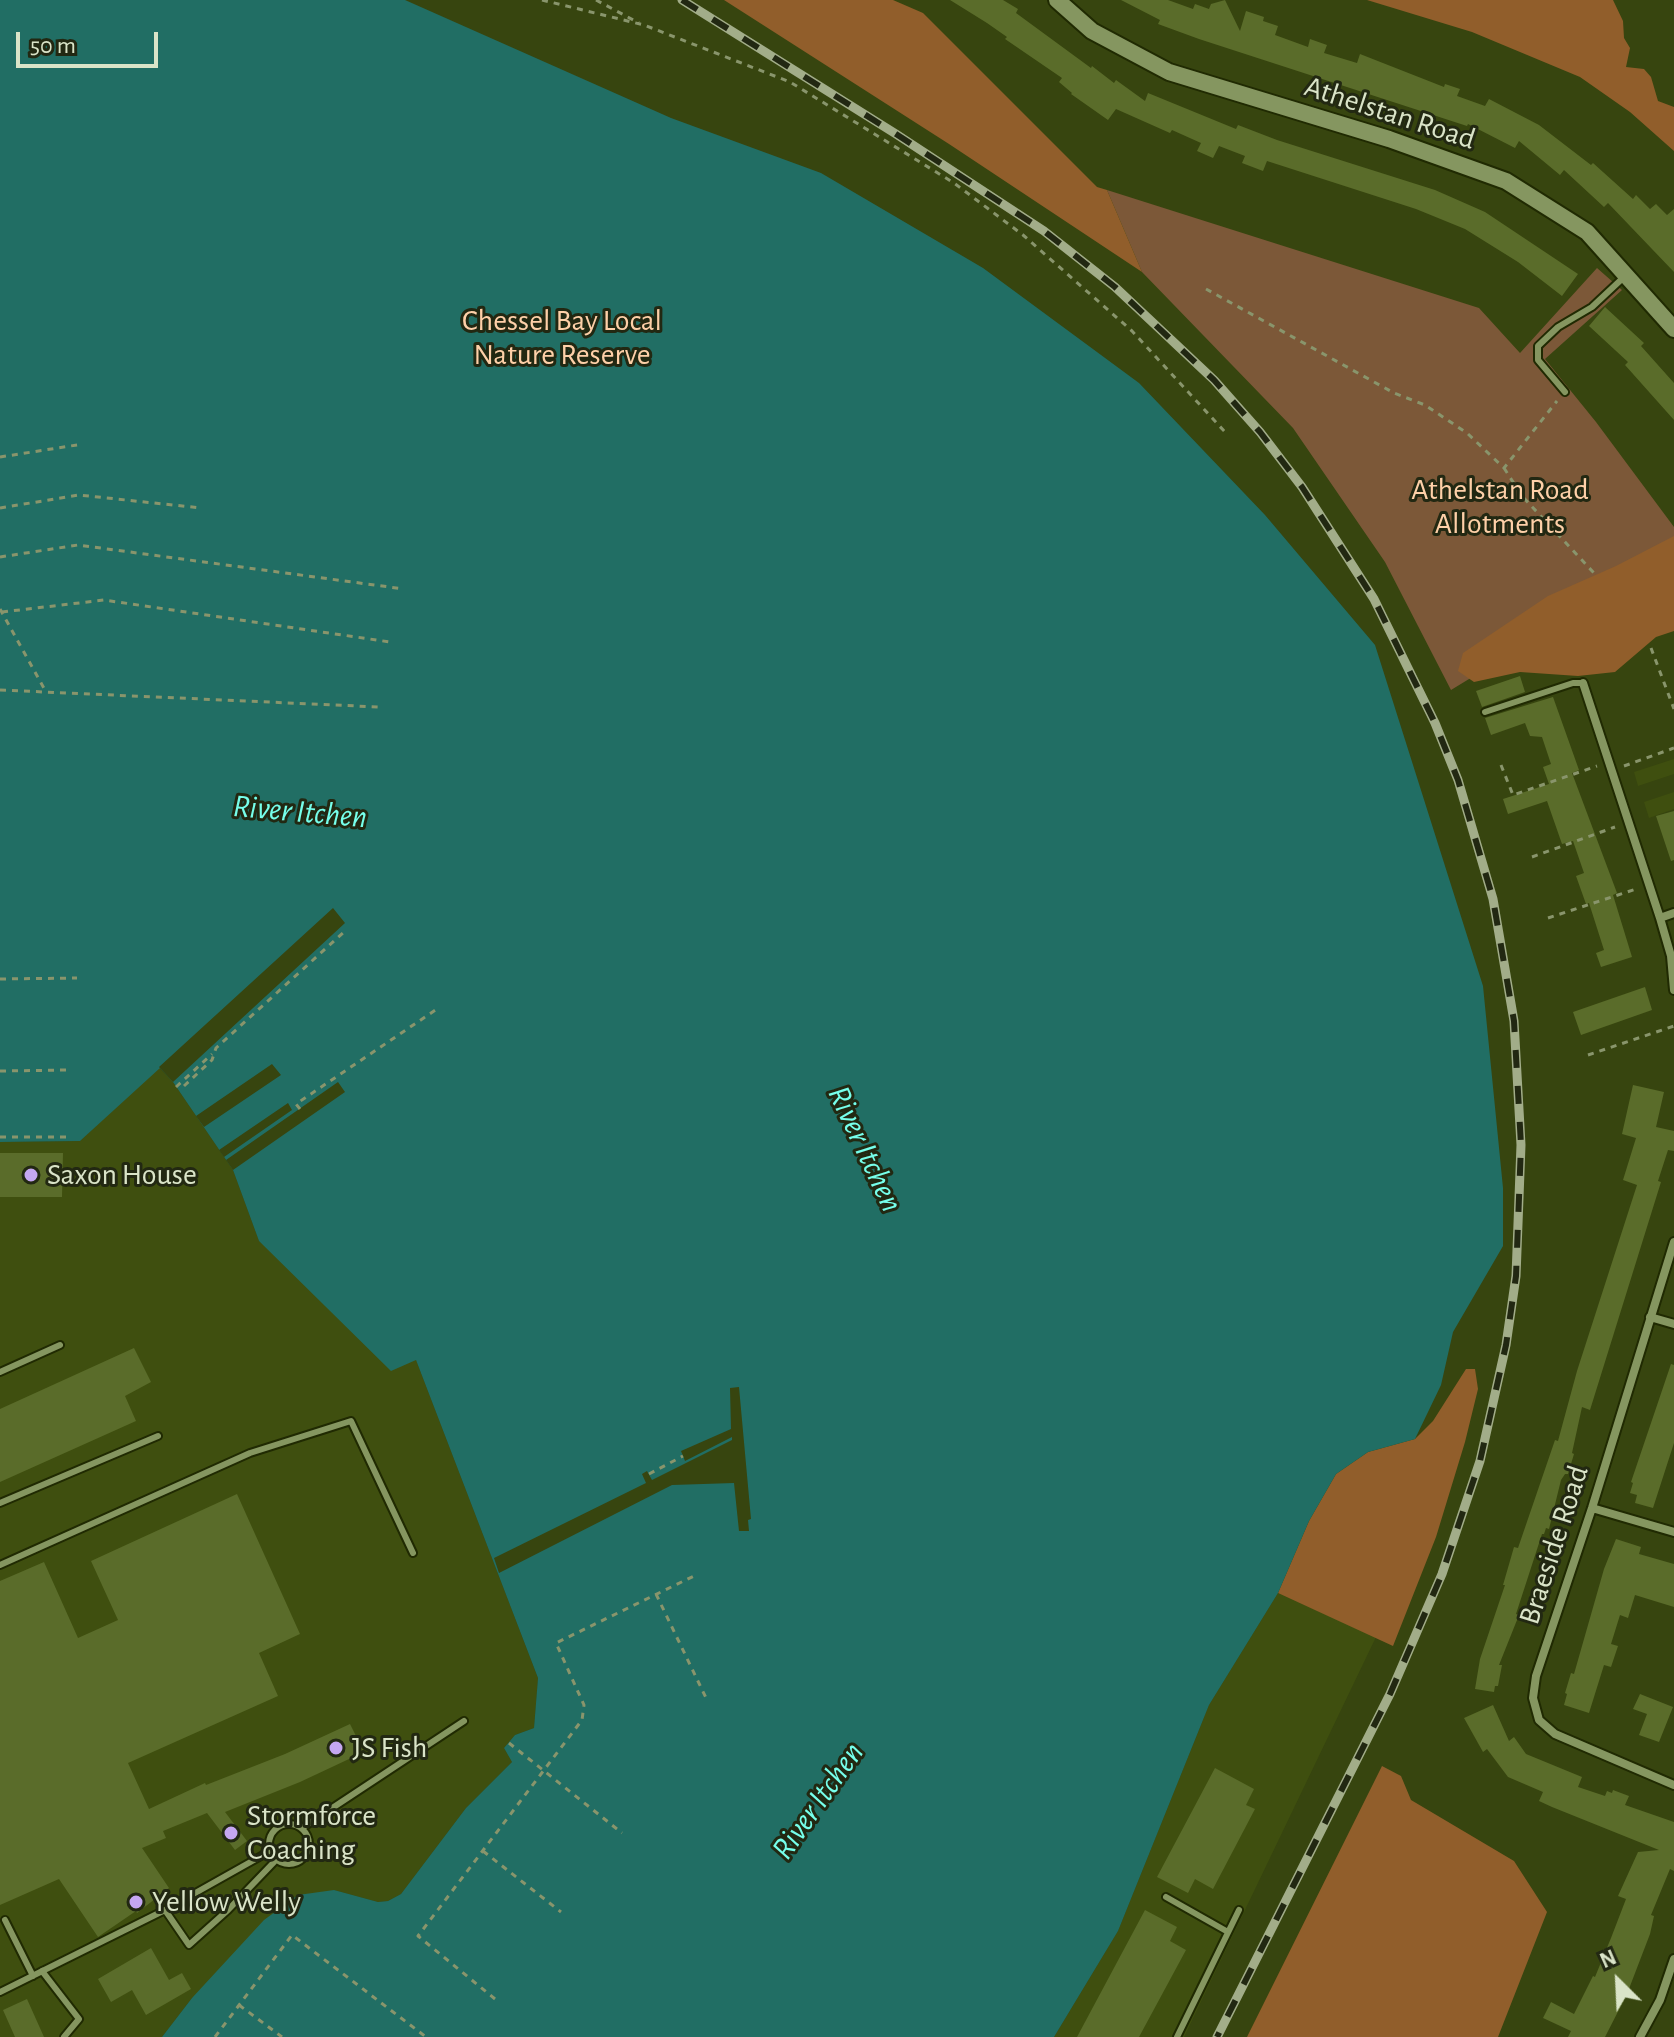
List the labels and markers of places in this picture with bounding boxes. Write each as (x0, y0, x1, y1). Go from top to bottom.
place label: Saxon House (47, 1157, 197, 1193)
marker: Saxon House (22, 1166, 40, 1184)
place label: JS Fish (352, 1730, 427, 1766)
marker: JS Fish (327, 1739, 345, 1757)
place label: Stormforce Coaching (247, 1798, 376, 1868)
marker: Stormforce Coaching (222, 1824, 240, 1842)
place label: Yellow Welly (152, 1884, 301, 1920)
marker: Yellow Welly (127, 1893, 145, 1911)

